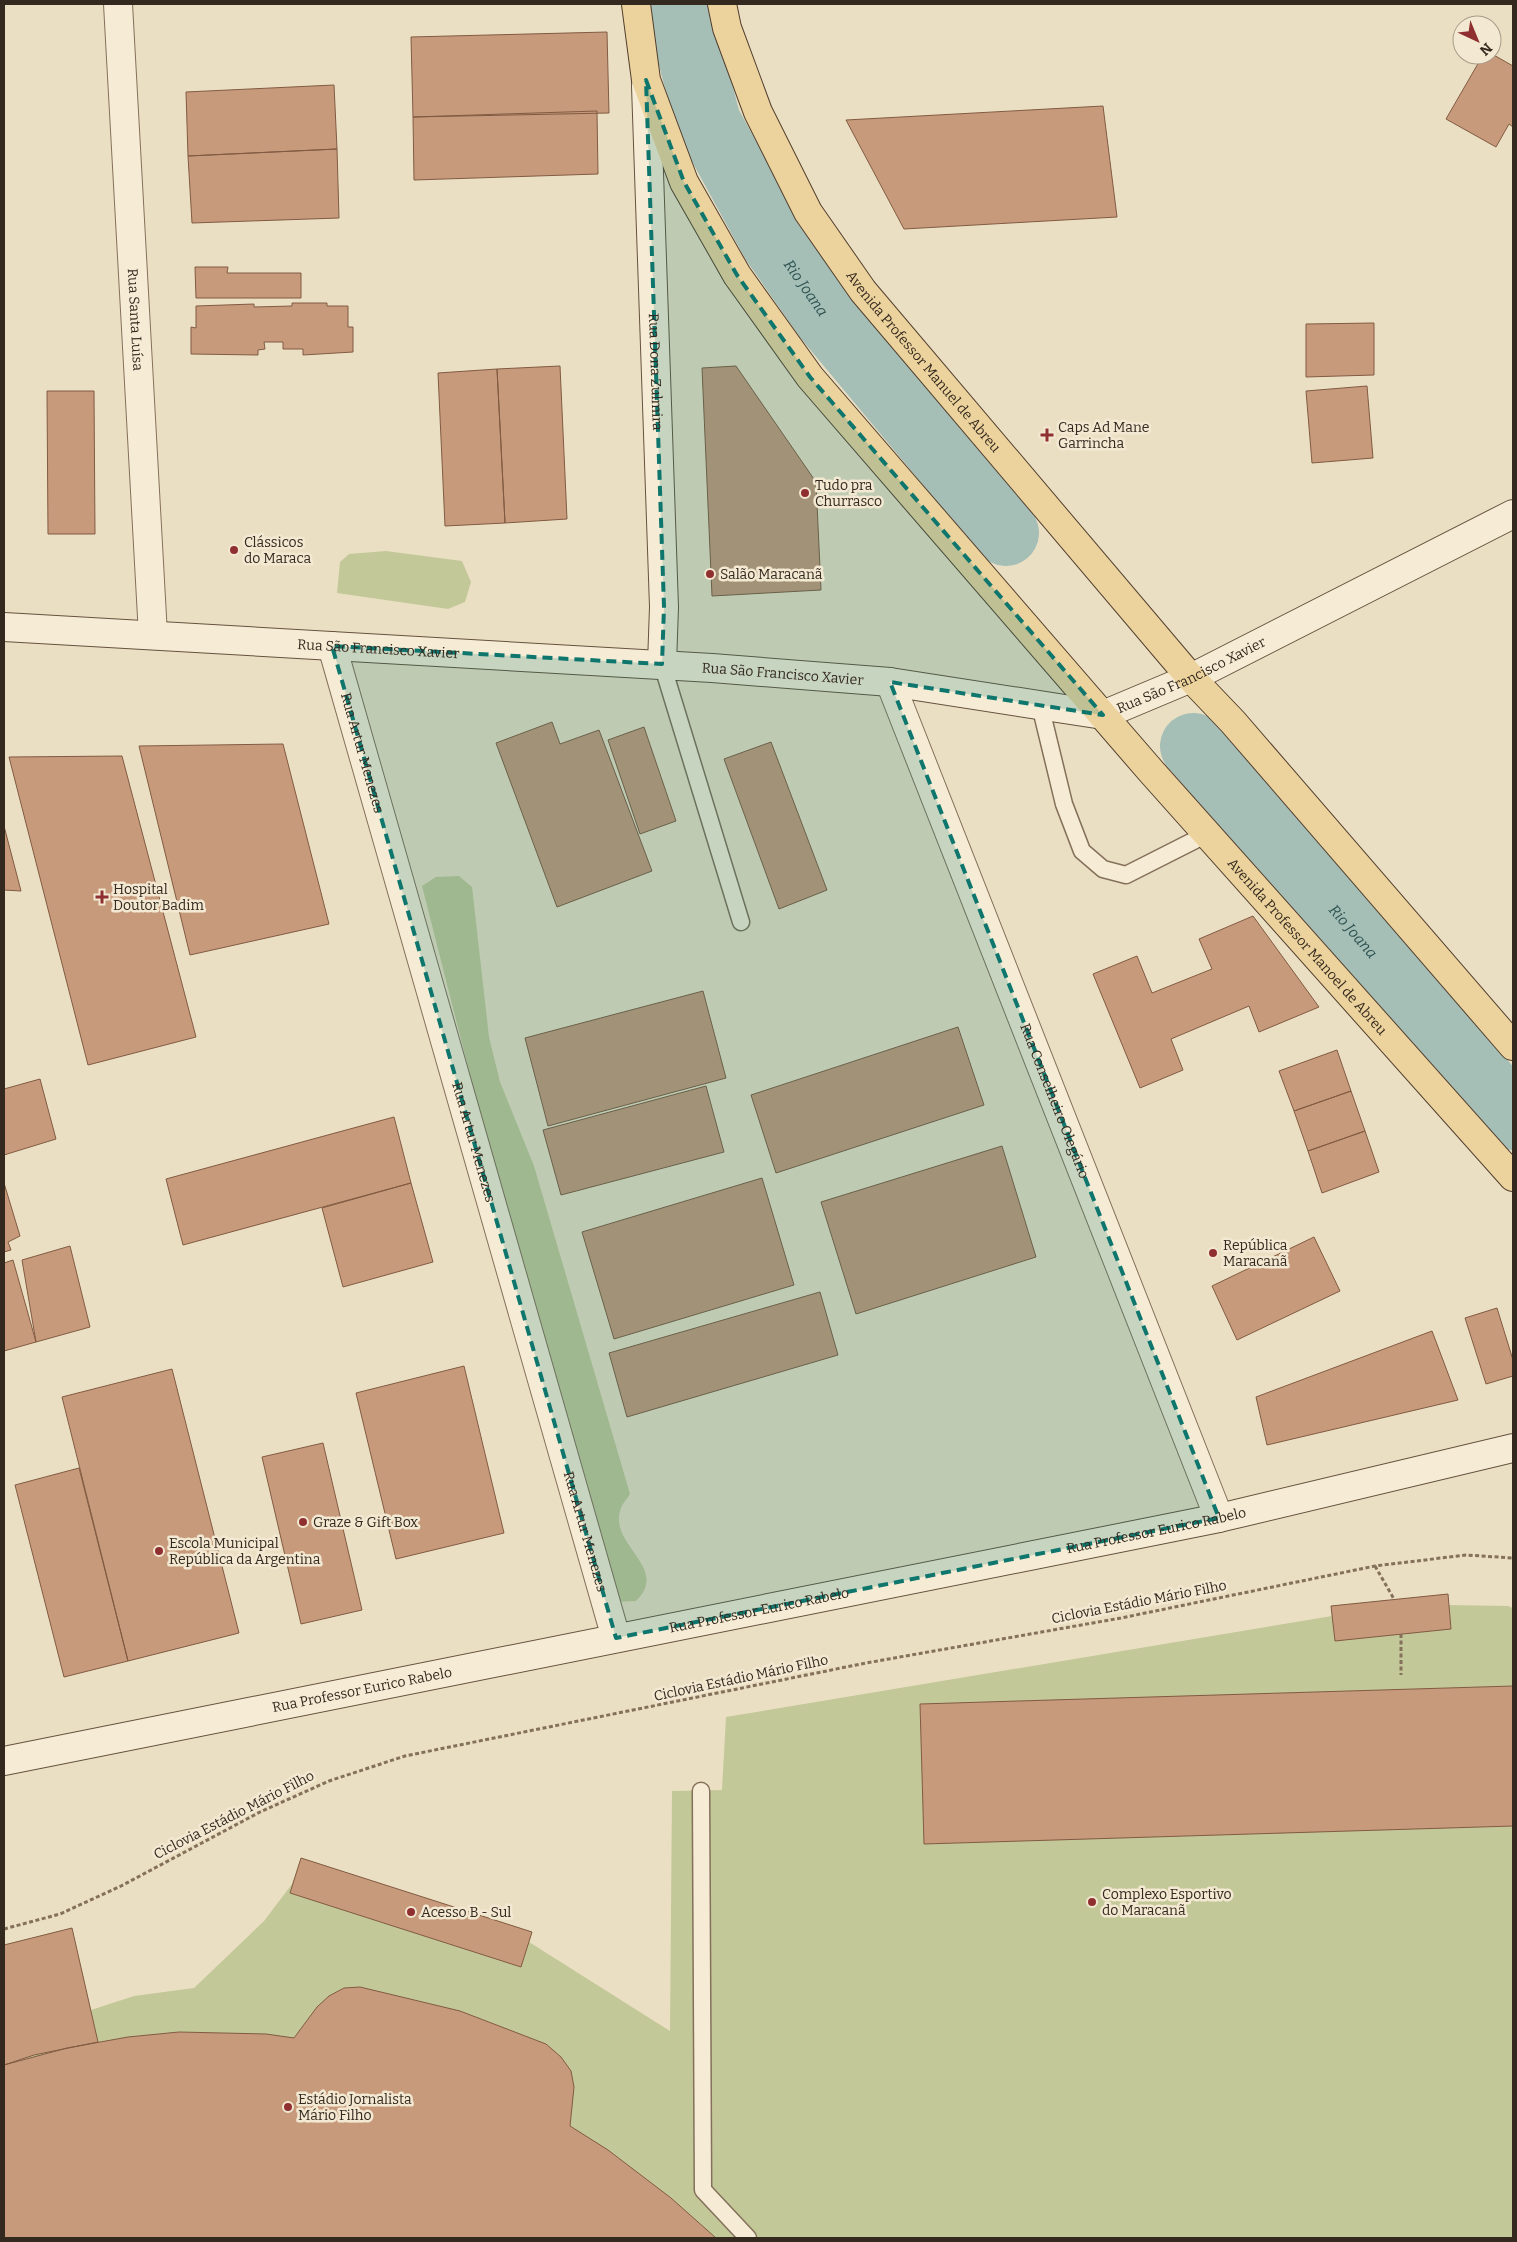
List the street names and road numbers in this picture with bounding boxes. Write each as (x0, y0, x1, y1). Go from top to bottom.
street label: Avenida Professor Manuel de Abreu (843, 267, 1005, 456)
street label: Rua Santa Luísa (124, 268, 147, 372)
street label: Rua Dona Zulmira (645, 313, 666, 431)
street label: Rua São Francisco Xavier (1114, 633, 1268, 717)
street label: Rua São Francisco Xavier (297, 636, 460, 662)
street label: Rua São Francisco Xavier (701, 659, 864, 688)
street label: Rua Artur Menezes (337, 691, 388, 815)
street label: Avenida Professor Manoel de Abreu (1224, 855, 1391, 1039)
street label: Rua Conselheiro Olegário (1017, 1021, 1093, 1181)
street label: Rua Artur Menezes (449, 1080, 499, 1204)
street label: Rua Artur Menezes (560, 1469, 611, 1594)
street label: Rua Professor Eurico Rabelo (1065, 1503, 1248, 1557)
street label: Ciclovia Estádio Mário Filho (1050, 1577, 1228, 1627)
street label: Rua Professor Eurico Rabelo (668, 1584, 850, 1636)
street label: Ciclovia Estádio Mário Filho (652, 1651, 830, 1705)
street label: Rua Professor Eurico Rabelo (271, 1663, 453, 1716)
street label: Ciclovia Estádio Mário Filho (151, 1767, 317, 1863)

